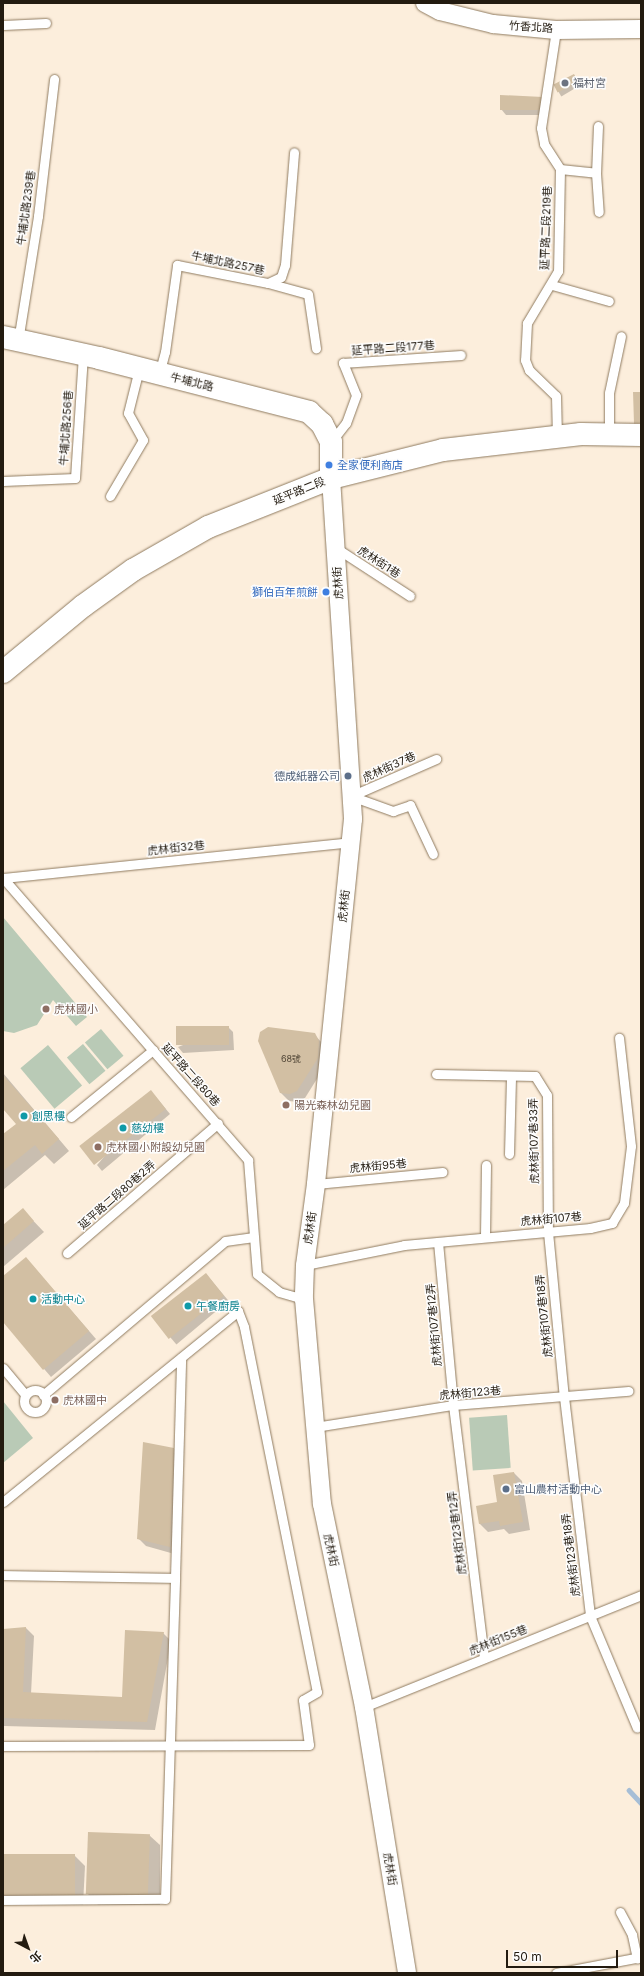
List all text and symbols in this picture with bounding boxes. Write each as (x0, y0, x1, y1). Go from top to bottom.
street label: 竹香北路 (509, 19, 553, 35)
place label: 福村宮 (573, 76, 606, 90)
marker: 福村宮 (560, 78, 570, 88)
street label: 牛埔北路239巷 (14, 170, 38, 246)
street label: 延平路二段219巷 (538, 186, 554, 270)
street label: 牛埔北路257巷 (190, 249, 266, 277)
street label: 延平路二段177巷 (351, 339, 435, 357)
street label: 牛埔北路 (169, 370, 215, 394)
street label: 牛埔北路256巷 (57, 390, 75, 466)
place label: 全家便利商店 (337, 458, 403, 472)
marker: 全家便利商店 (324, 460, 334, 470)
street label: 延平路二段 (271, 475, 327, 507)
street label: 虎林街1巷 (355, 543, 403, 581)
street label: 虎林街 (330, 566, 346, 600)
place label: 獅伯百年煎餅 (252, 585, 318, 599)
marker: 獅伯百年煎餅 (321, 587, 331, 597)
street label: 虎林街37巷 (360, 749, 418, 785)
place label: 德成紙器公司 (274, 769, 340, 783)
marker: 德成紙器公司 (343, 771, 353, 781)
street label: 虎林街32巷 (147, 838, 205, 858)
street label: 虎林街 (336, 889, 352, 923)
place label: 虎林國小 (54, 1002, 98, 1016)
marker: 虎林國小 (41, 1004, 51, 1014)
street label: 延平路二段80巷 (159, 1041, 223, 1109)
house number: 68號 (281, 1054, 301, 1064)
place label: 陽光森林幼兒園 (294, 1098, 371, 1112)
street label: 虎林街107巷33弄 (527, 1098, 541, 1184)
marker: 陽光森林幼兒園 (281, 1100, 291, 1110)
place label: 創思樓 (32, 1109, 65, 1123)
marker: 創思樓 (19, 1111, 29, 1121)
place label: 慈幼樓 (131, 1121, 164, 1135)
marker: 慈幼樓 (118, 1123, 128, 1133)
place label: 虎林國小附設幼兒園 (106, 1140, 205, 1154)
marker: 虎林國小附設幼兒園 (93, 1142, 103, 1152)
street label: 虎林街95巷 (349, 1157, 407, 1175)
street label: 延平路二段80巷2弄 (76, 1158, 158, 1232)
street label: 虎林街107巷 (520, 1210, 582, 1228)
street label: 虎林街 (301, 1211, 319, 1245)
street label: 虎林街107巷18弄 (533, 1274, 555, 1358)
street label: 虎林街107巷12弄 (424, 1283, 444, 1367)
place label: 活動中心 (41, 1292, 85, 1306)
marker: 活動中心 (28, 1294, 38, 1304)
place label: 午餐廚房 (196, 1299, 240, 1313)
marker: 午餐廚房 (183, 1301, 193, 1311)
street label: 虎林街123巷 (439, 1384, 501, 1402)
place label: 虎林國中 (63, 1393, 107, 1407)
marker: 虎林國中 (50, 1395, 60, 1405)
place label: 富山農村活動中心 (514, 1482, 602, 1496)
marker: 富山農村活動中心 (501, 1484, 511, 1494)
street label: 虎林街123巷12弄 (445, 1490, 469, 1576)
street label: 虎林街123巷18弄 (559, 1512, 583, 1598)
street label: 虎林街 (321, 1532, 341, 1568)
street label: 虎林街155巷 (467, 1622, 529, 1658)
street label: 虎林街 (381, 1852, 399, 1886)
north arrow (8, 1928, 48, 1968)
scale bar (508, 1942, 620, 1968)
text: 北 (27, 1948, 45, 1966)
text: 50 m (513, 1949, 542, 1964)

